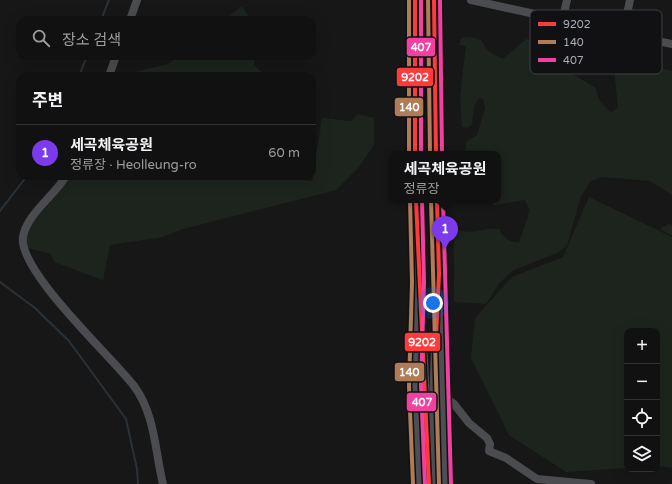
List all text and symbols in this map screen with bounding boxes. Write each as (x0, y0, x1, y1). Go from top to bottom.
legend (530, 10, 662, 74)
search box (16, 16, 316, 60)
text: 9202 (563, 18, 591, 31)
icon: search (30, 27, 52, 49)
text: 장소 검색 (62, 31, 121, 49)
text: 140 (563, 36, 584, 49)
line badge: 407 (406, 37, 436, 57)
text: 407 (411, 41, 431, 54)
text: 407 (563, 54, 584, 67)
line badge: 9202 (396, 67, 434, 87)
text: 9202 (401, 71, 429, 84)
text: 주변 (32, 90, 63, 111)
line badge: 140 (394, 97, 424, 117)
text: 140 (399, 101, 419, 114)
text: 세곡체육공원 (70, 136, 153, 154)
text: 1 (41, 145, 49, 161)
text: 60 m (268, 145, 300, 161)
popup (389, 151, 501, 203)
text: 정류장 · Heolleung-ro (70, 157, 197, 173)
text: 세곡체육공원 (404, 160, 486, 178)
text: 정류장 (404, 181, 439, 197)
pin: 1 (432, 216, 458, 249)
your location (423, 293, 443, 313)
map controls (624, 328, 660, 472)
button: + (624, 328, 660, 364)
line badge: 9202 (404, 332, 441, 352)
text: 9202 (408, 336, 436, 349)
line badge: 140 (394, 362, 425, 382)
button: − (624, 364, 660, 400)
text: 140 (399, 366, 419, 379)
line badge: 407 (406, 392, 437, 412)
text: 407 (412, 396, 432, 409)
button: locate (624, 400, 660, 436)
button: layers (624, 436, 660, 472)

